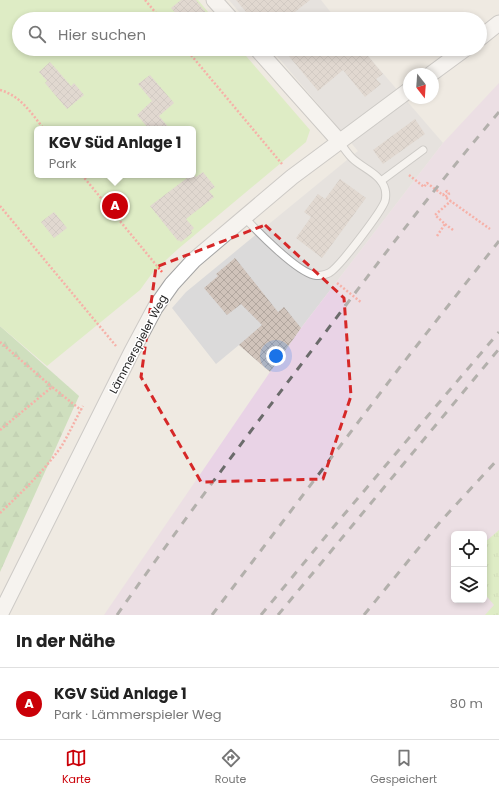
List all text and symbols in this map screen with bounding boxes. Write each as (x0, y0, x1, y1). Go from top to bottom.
search box (12, 12, 487, 56)
icon: search (26, 23, 48, 45)
text: Hier suchen (58, 24, 146, 45)
north arrow (403, 68, 439, 104)
popup (34, 126, 196, 178)
text: KGV Süd Anlage 1 (49, 132, 181, 153)
text: Park (49, 154, 76, 173)
pin: A (102, 191, 128, 221)
street label: Lämmerspieler Weg (105, 292, 171, 396)
your location (266, 346, 286, 366)
map controls (451, 531, 487, 603)
button: locate (451, 531, 487, 567)
button: layers (451, 567, 487, 603)
text: In der Nähe (16, 629, 115, 653)
text: KGV Süd Anlage 1 (54, 683, 187, 704)
text: A (24, 694, 34, 713)
text: 80 m (450, 694, 483, 713)
text: Park · Lämmerspieler Weg (54, 705, 222, 724)
tab: Karte (62, 747, 91, 788)
tab: Route (215, 747, 246, 788)
tab: Gespeichert (370, 747, 437, 788)

